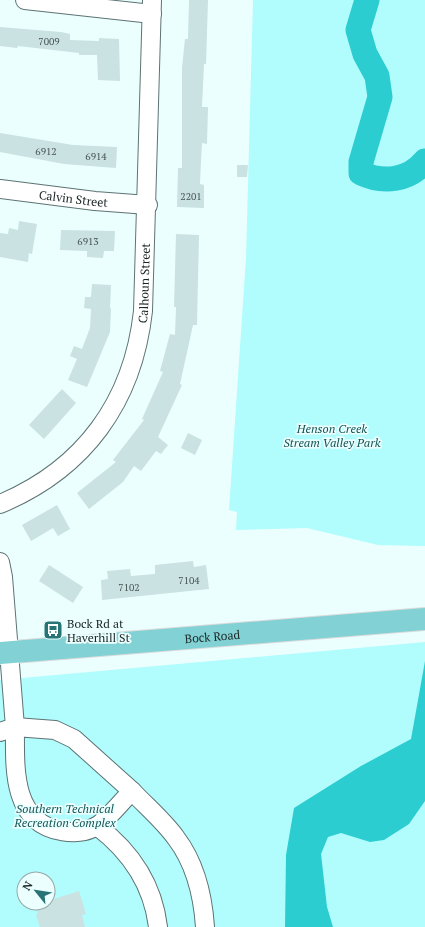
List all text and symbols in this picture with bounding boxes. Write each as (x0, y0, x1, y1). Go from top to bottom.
house number: 7009 (38, 35, 60, 48)
house number: 6912 (35, 145, 57, 158)
house number: 6914 (85, 150, 107, 163)
street label: Calvin Street (38, 186, 109, 209)
house number: 2201 (180, 190, 202, 203)
house number: 6913 (77, 235, 99, 248)
street label: Calhoun Street (134, 242, 152, 324)
park label: Henson Creek Stream Valley Park (283, 421, 381, 450)
house number: 7104 (178, 574, 200, 587)
house number: 7102 (118, 581, 140, 594)
place label: Bock Rd at Haverhill St (67, 616, 131, 645)
bus stop icon: Bock Rd at Haverhill St (42, 619, 64, 641)
street label: Bock Road (184, 626, 241, 646)
park label: Southern Technical Recreation Complex (13, 801, 116, 830)
north arrow (16, 871, 56, 911)
text: N (19, 878, 36, 893)

